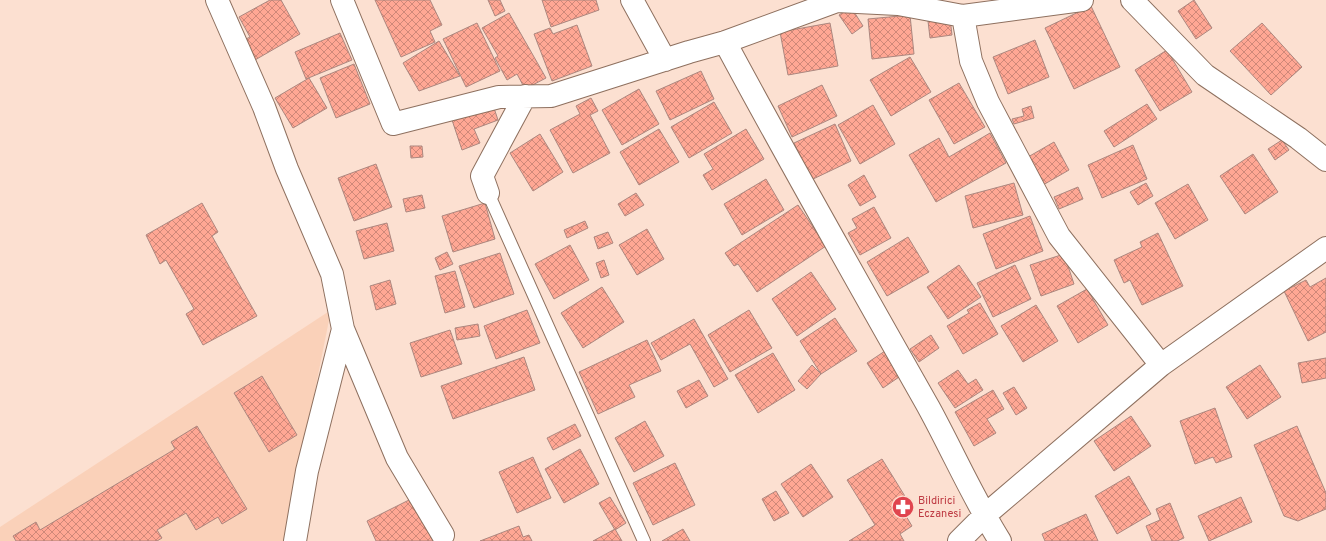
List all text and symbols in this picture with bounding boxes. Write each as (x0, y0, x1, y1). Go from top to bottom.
pharmacy icon: Bildirici Eczanesi (890, 494, 916, 520)
place label: Bildirici Eczanesi (918, 494, 961, 521)

